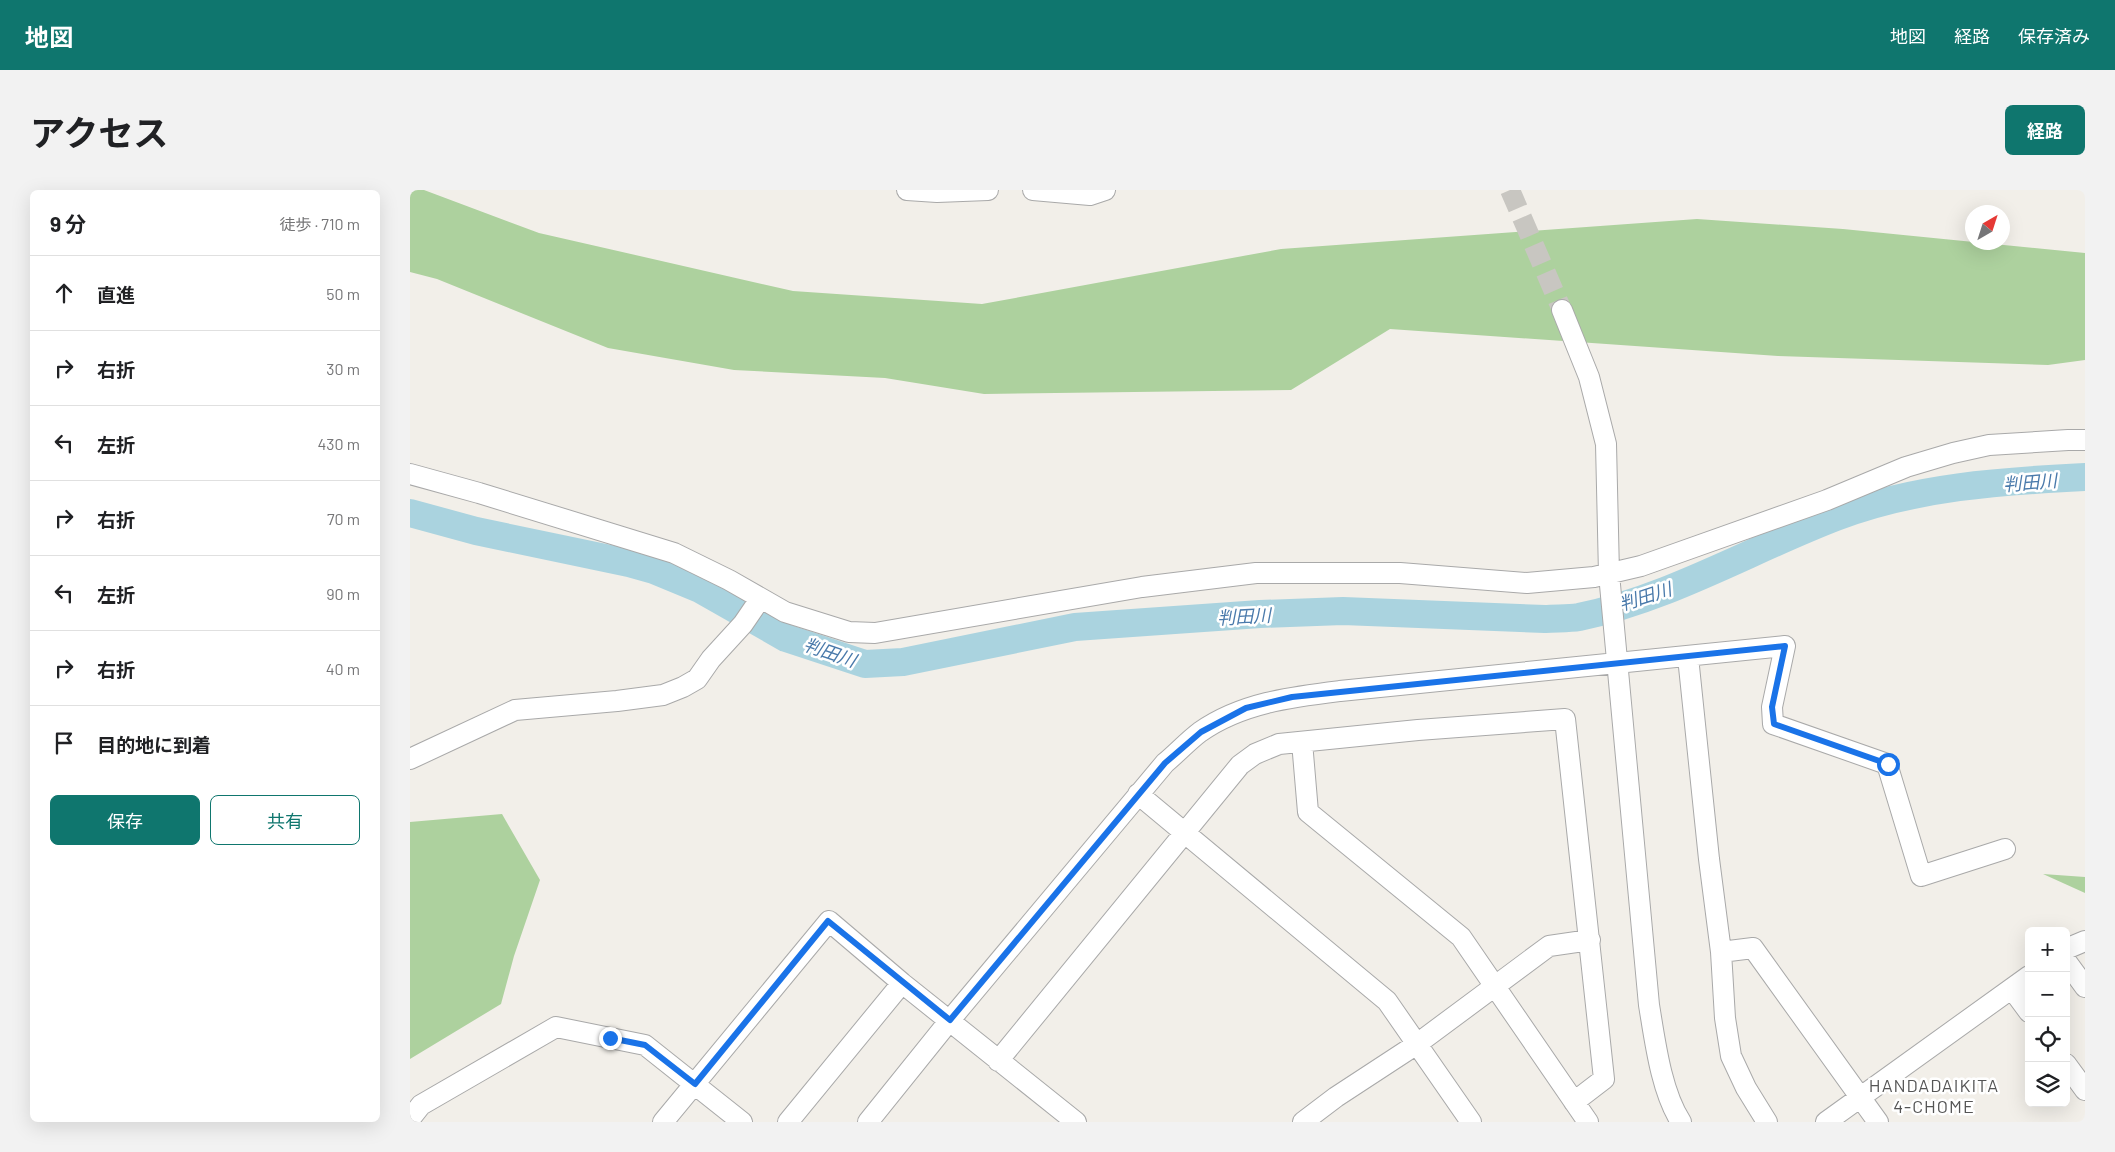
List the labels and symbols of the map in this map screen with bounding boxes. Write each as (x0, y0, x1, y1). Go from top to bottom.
north arrow (1965, 205, 2010, 250)
water label: 判田川 (2002, 469, 2060, 495)
water label: 判田川 (1616, 577, 1676, 615)
water label: 判田川 (1216, 603, 1274, 628)
water label: 判田川 (801, 633, 861, 672)
route start (1877, 753, 1900, 776)
route end (599, 1027, 622, 1050)
district label: HANDADAIKITA 4-CHOME (1869, 1074, 1999, 1117)

